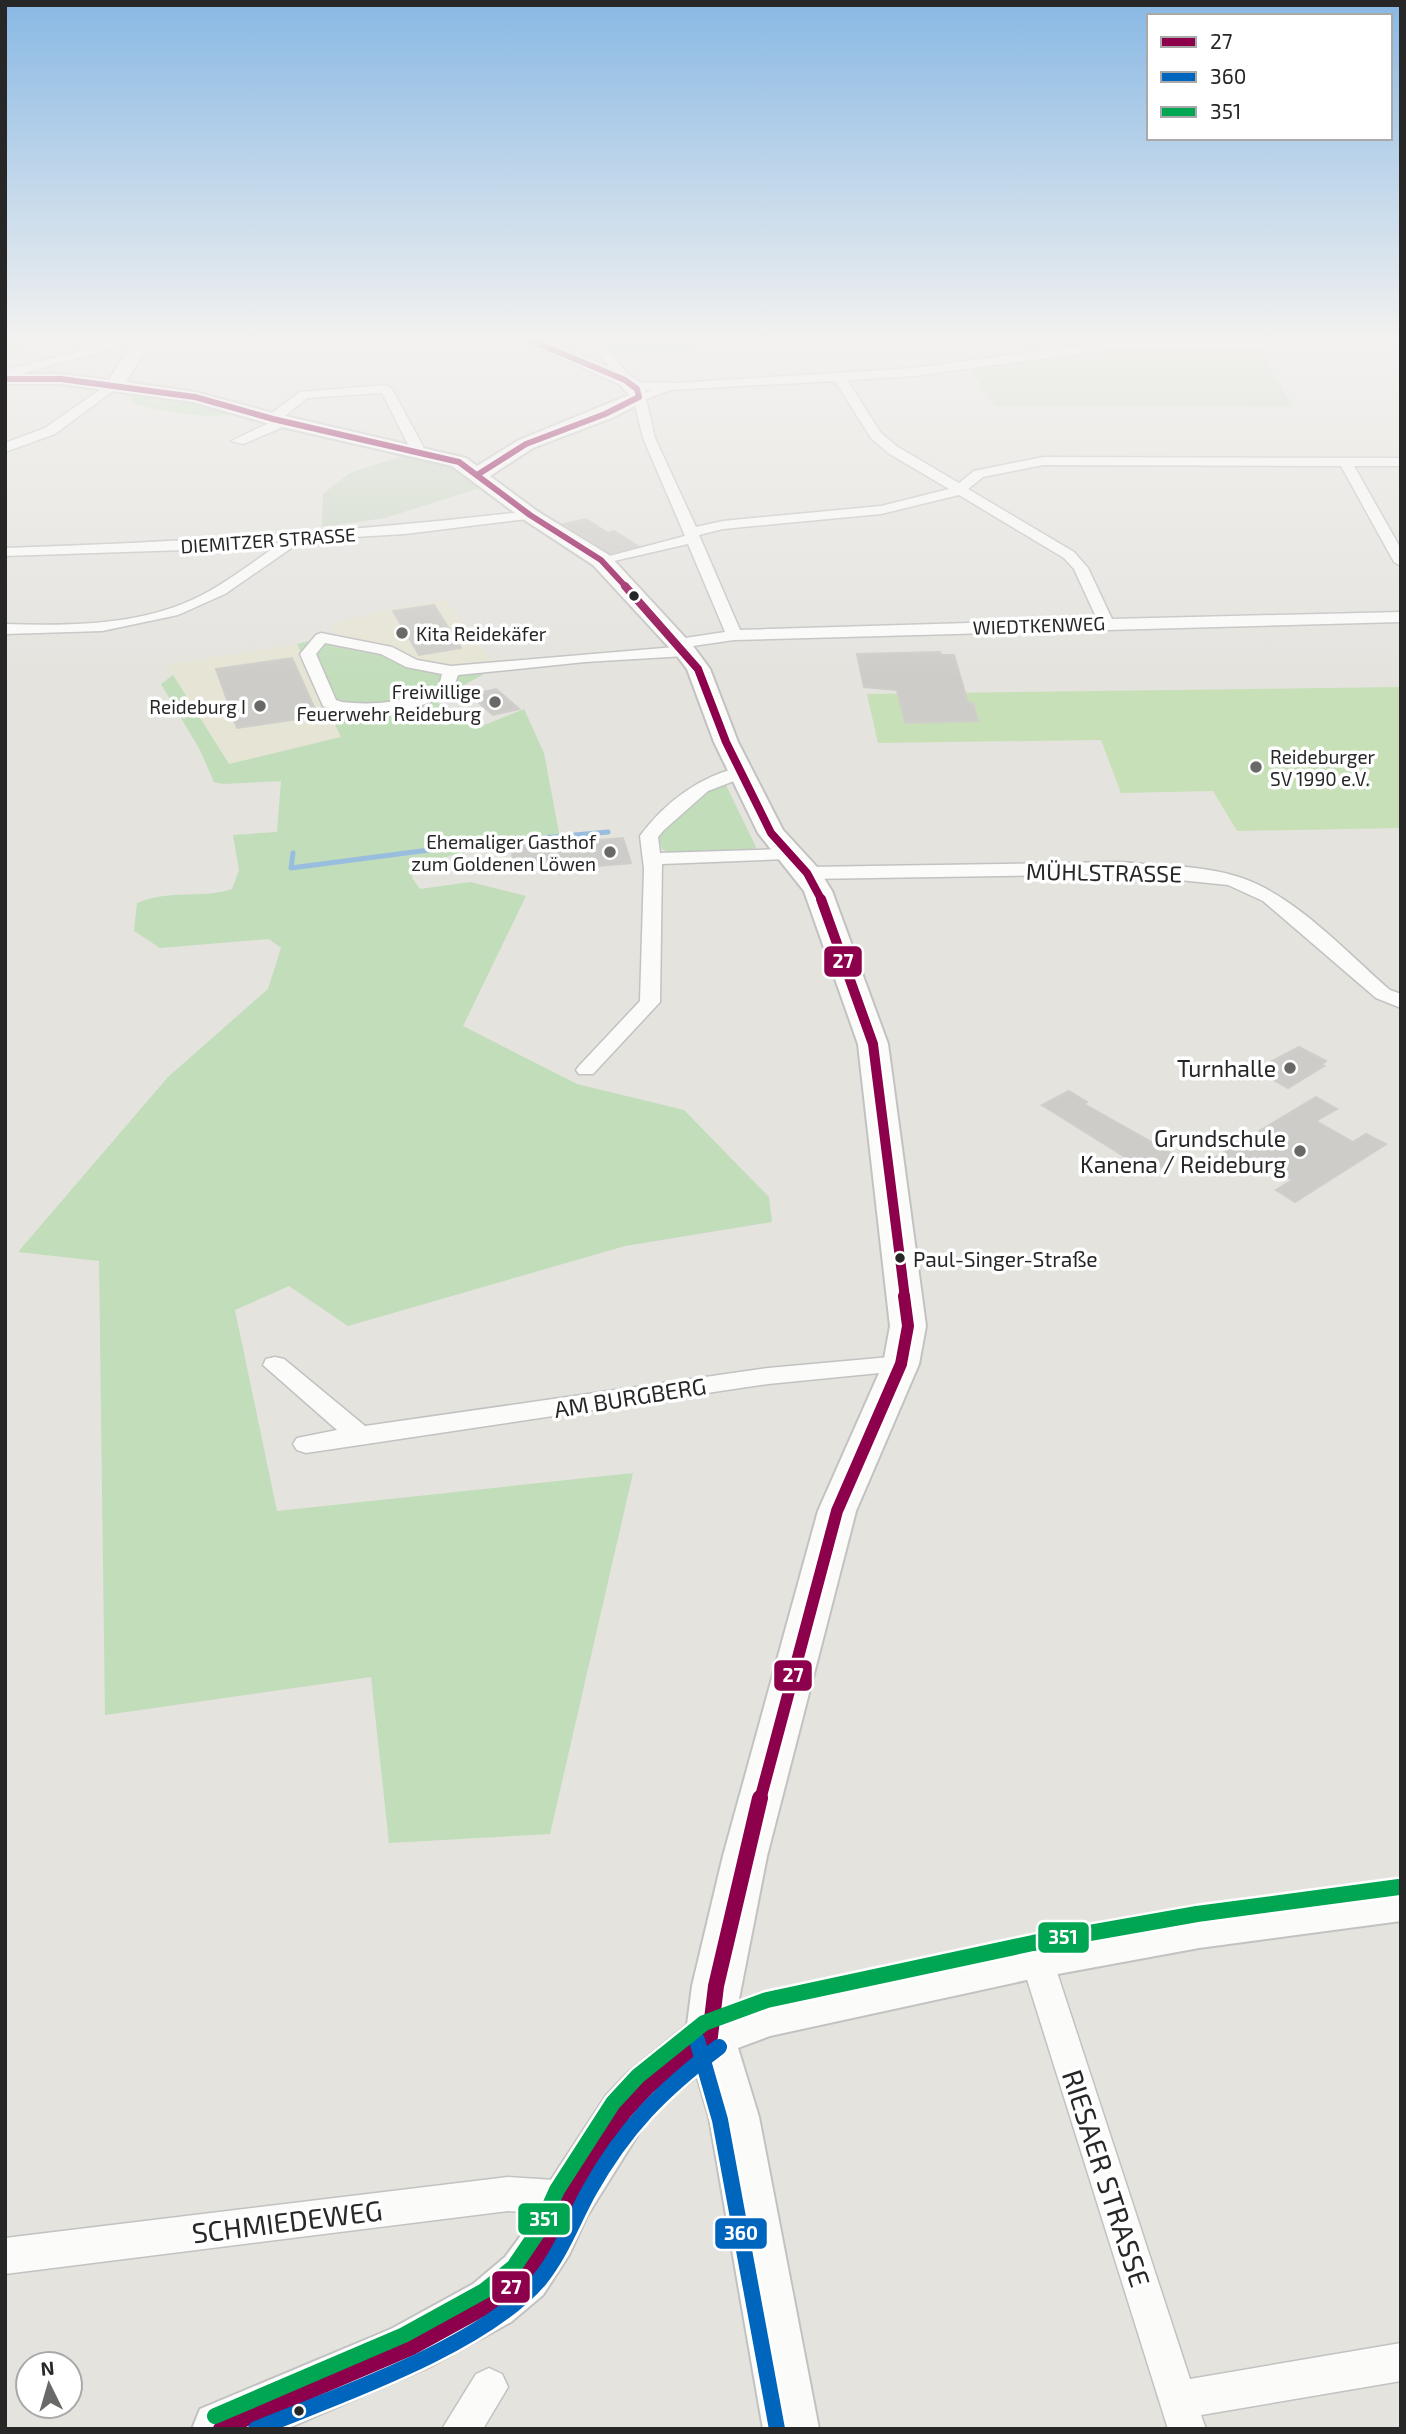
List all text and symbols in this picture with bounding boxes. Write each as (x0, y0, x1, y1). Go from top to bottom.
legend (1147, 14, 1392, 140)
text: 27 (1210, 28, 1233, 53)
text: 360 (1210, 63, 1246, 88)
text: 351 (1210, 98, 1241, 123)
street label: DIEMITZER STRASSE (180, 522, 356, 558)
unlabelled marker (627, 589, 641, 603)
street label: WIEDTKENWEG (972, 611, 1106, 639)
place label: Kita Reidekäfer (416, 622, 547, 645)
marker: Kita Reidekäfer (394, 625, 410, 641)
place label: Freiwillige Feuerwehr Reideburg (296, 680, 481, 725)
marker: Freiwillige Feuerwehr Reideburg (487, 694, 503, 710)
place label: Reideburg I (149, 695, 246, 718)
marker: Reideburg I (252, 698, 268, 714)
place label: Reideburger SV 1990 e.V. (1270, 745, 1376, 790)
marker: Reideburger SV 1990 e.V. (1248, 759, 1264, 775)
place label: Ehemaliger Gasthof zum Goldenen Löwen (411, 830, 597, 875)
marker: Ehemaliger Gasthof zum Goldenen Löwen (602, 844, 618, 860)
street label: MÜHLSTRASSE (1026, 857, 1182, 887)
line badge: 27 (823, 945, 863, 978)
text: 27 (832, 949, 854, 972)
place label: Turnhalle (1177, 1054, 1276, 1082)
marker: Turnhalle (1282, 1060, 1298, 1076)
place label: Grundschule Kanena / Reideburg (1080, 1124, 1286, 1178)
marker: Grundschule Kanena / Reideburg (1292, 1143, 1308, 1159)
place label: Paul-Singer-Straße (913, 1246, 1098, 1271)
marker: Paul-Singer-Straße (893, 1251, 907, 1265)
street label: AM BURGBERG (552, 1371, 708, 1423)
line badge: 27 (773, 1659, 813, 1692)
text: 27 (782, 1663, 804, 1686)
line badge: 351 (1037, 1921, 1090, 1954)
text: 351 (1048, 1925, 1078, 1948)
street label: RIESAER STRASSE (1056, 2065, 1158, 2291)
street label: SCHMIEDEWEG (190, 2192, 384, 2250)
line badge: 351 (517, 2202, 571, 2236)
text: 351 (529, 2207, 559, 2230)
line badge: 360 (714, 2217, 768, 2250)
text: 360 (724, 2221, 758, 2244)
line badge: 27 (491, 2270, 531, 2304)
text: 27 (500, 2275, 522, 2298)
north arrow (14, 2350, 84, 2420)
text: N (40, 2356, 55, 2380)
unlabelled marker (292, 2404, 306, 2418)

